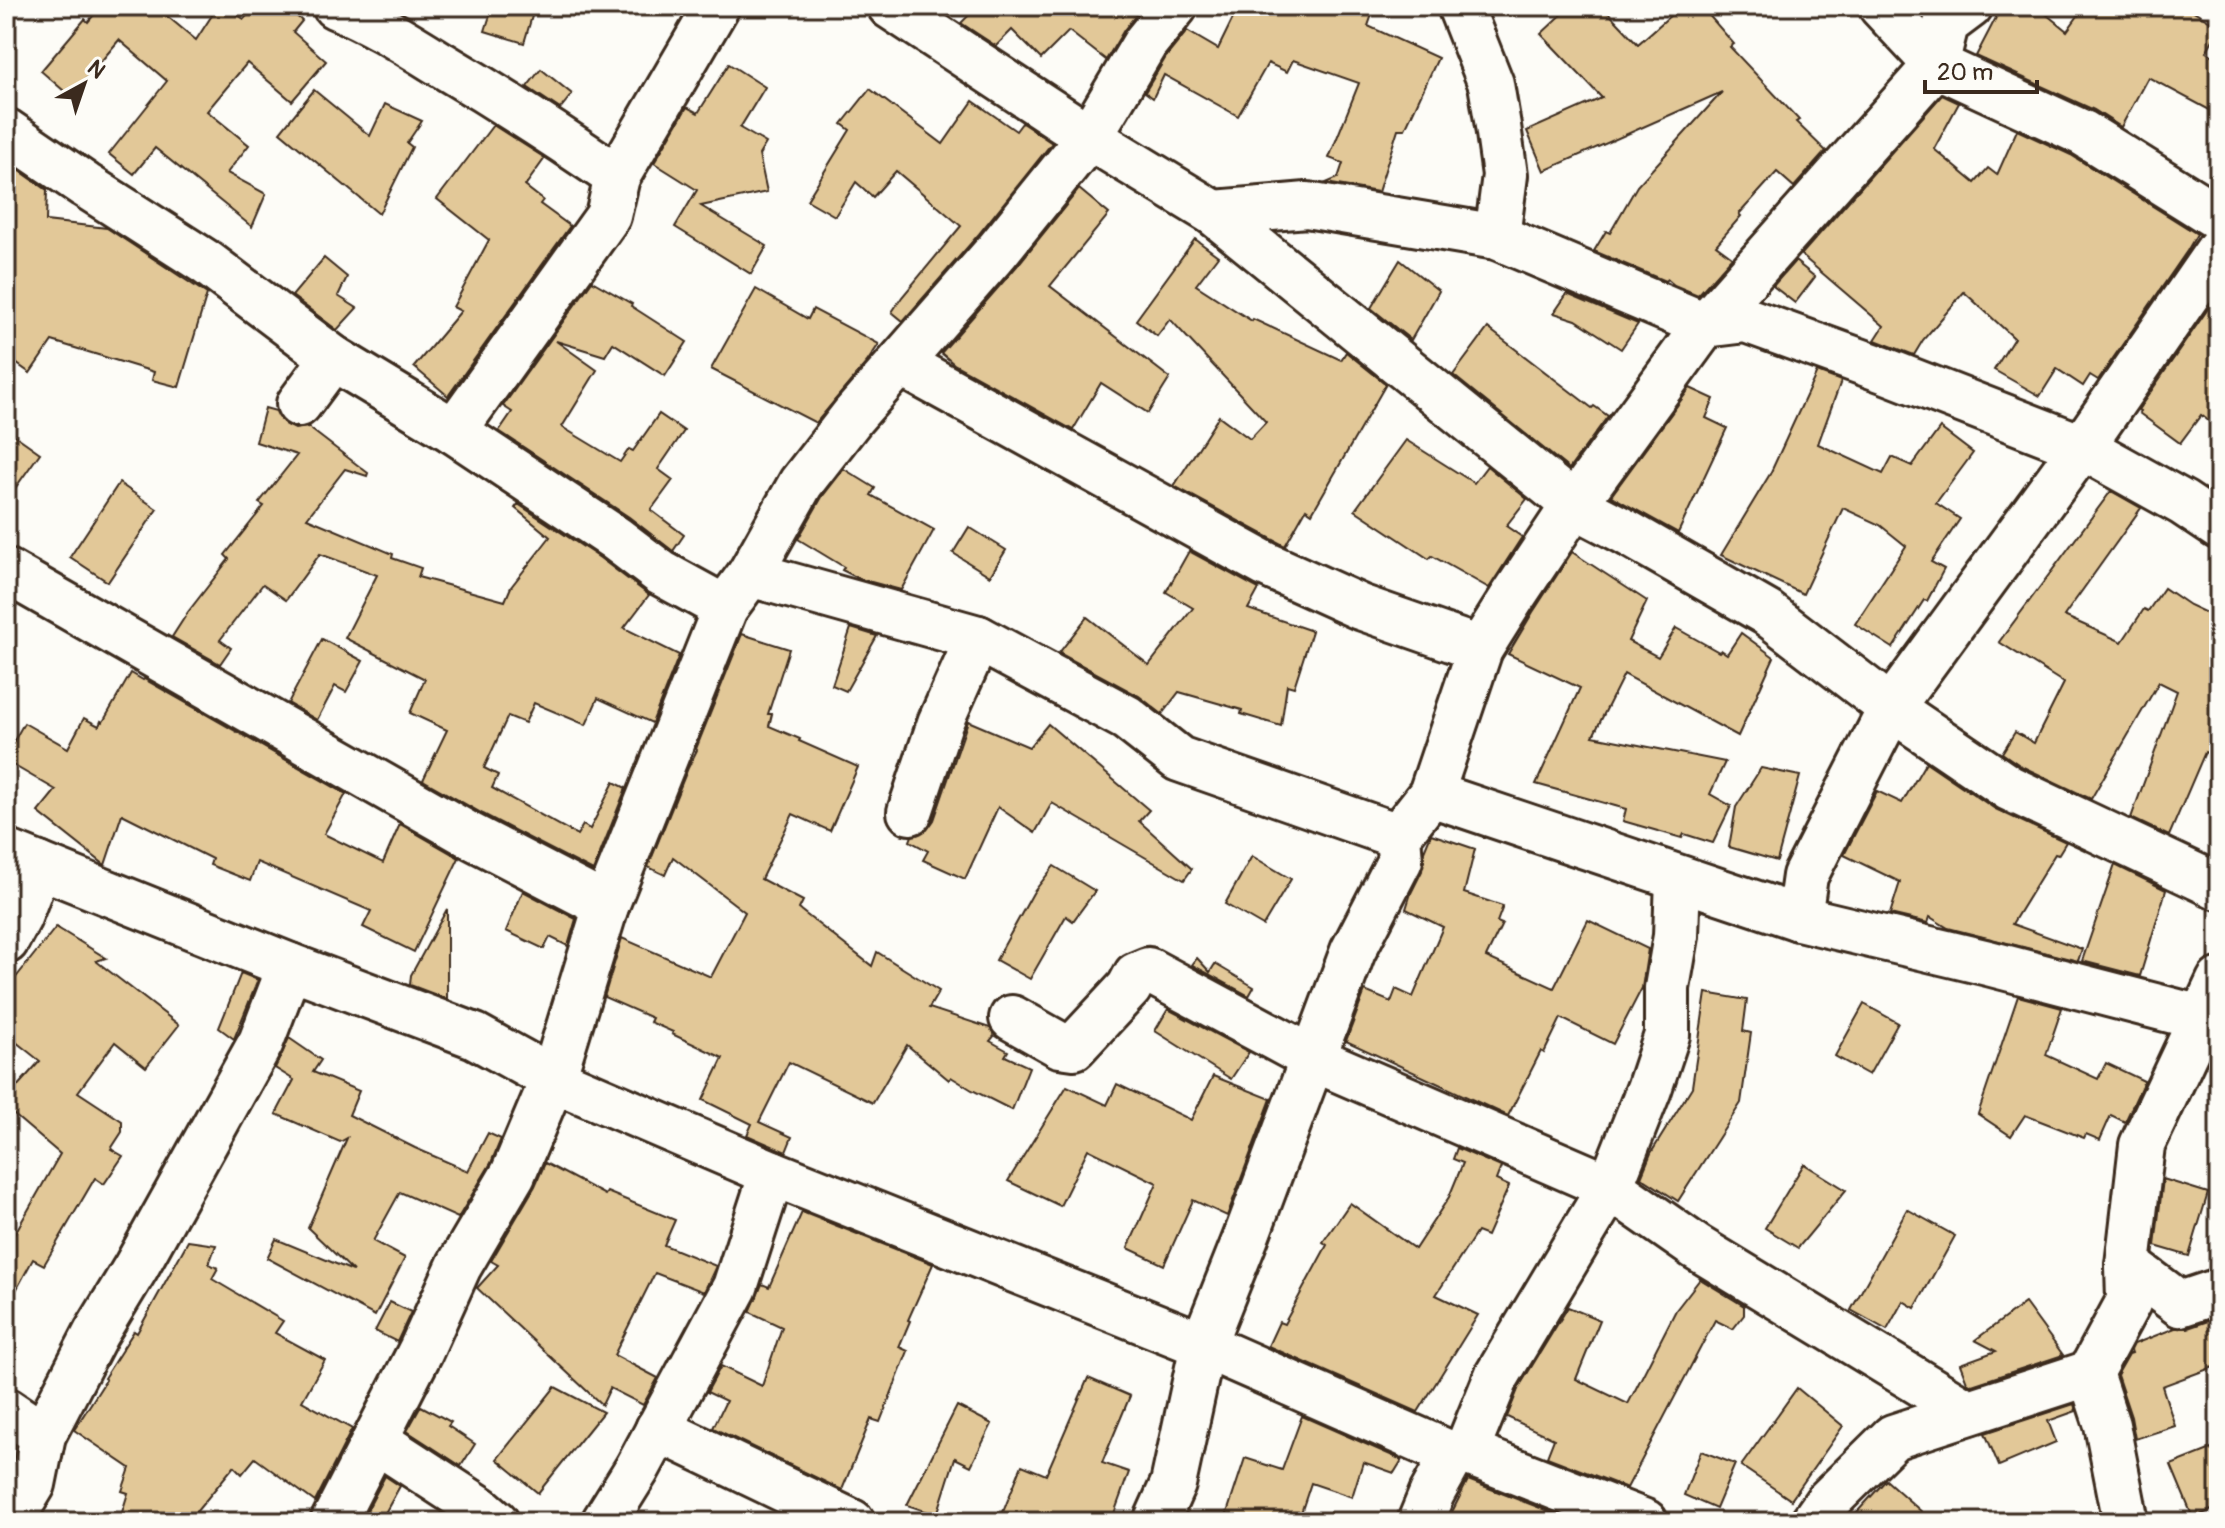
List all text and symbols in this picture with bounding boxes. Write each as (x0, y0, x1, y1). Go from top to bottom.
north arrow (44, 44, 124, 124)
scale bar (1925, 44, 2037, 94)
text: N (82, 54, 111, 85)
text: 20 m (1937, 58, 1993, 87)

